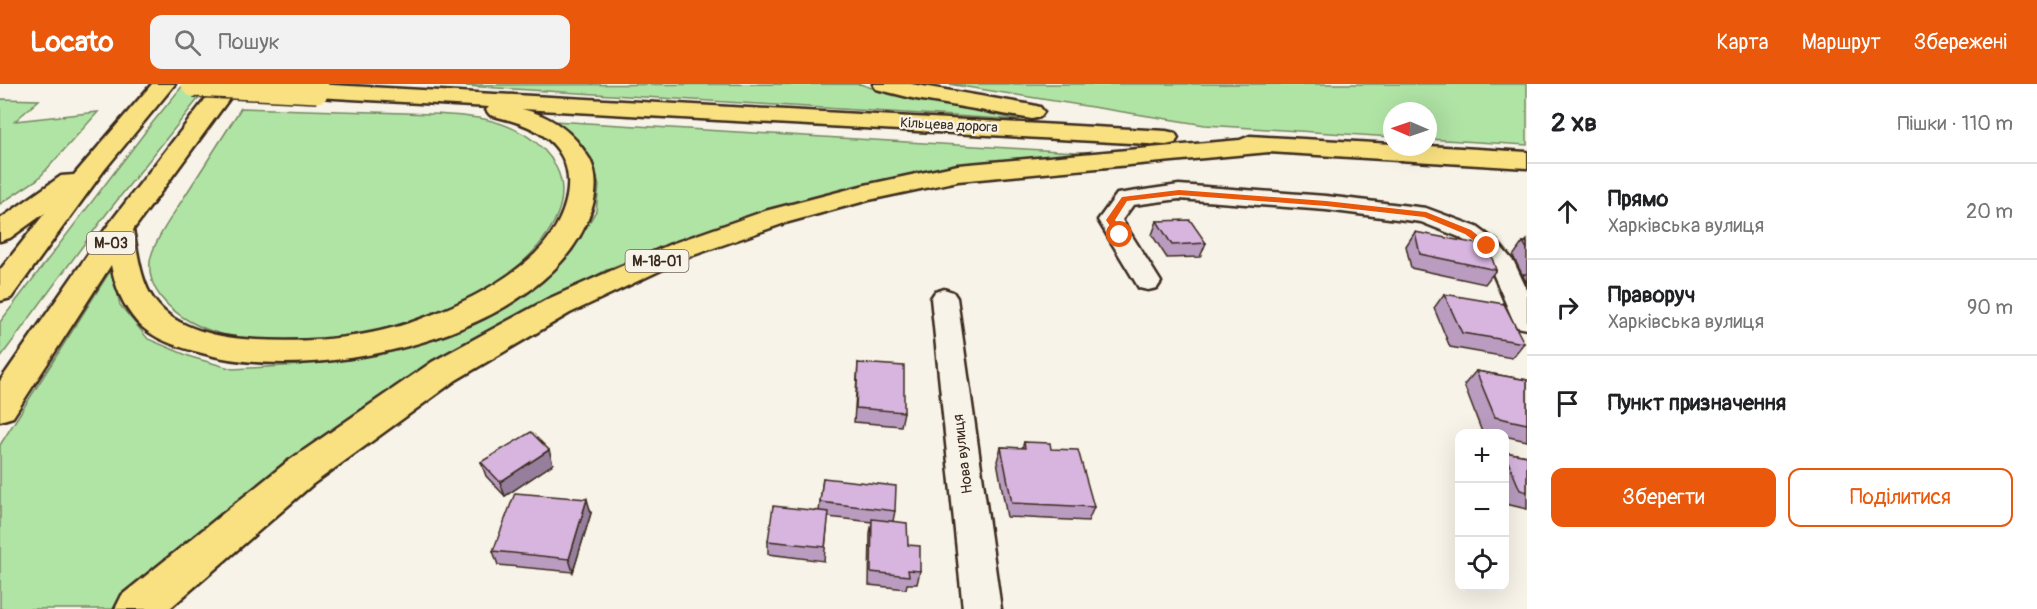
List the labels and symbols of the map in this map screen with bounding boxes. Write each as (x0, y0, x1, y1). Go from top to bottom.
north arrow (1383, 102, 1437, 156)
street label: Кільцева дорога (900, 114, 998, 136)
route start (1106, 221, 1132, 247)
road number: М-03 (87, 232, 135, 254)
route end (1473, 232, 1499, 258)
road number: М-18-01 (626, 250, 688, 272)
street label: Нова вулиця (949, 413, 977, 495)

